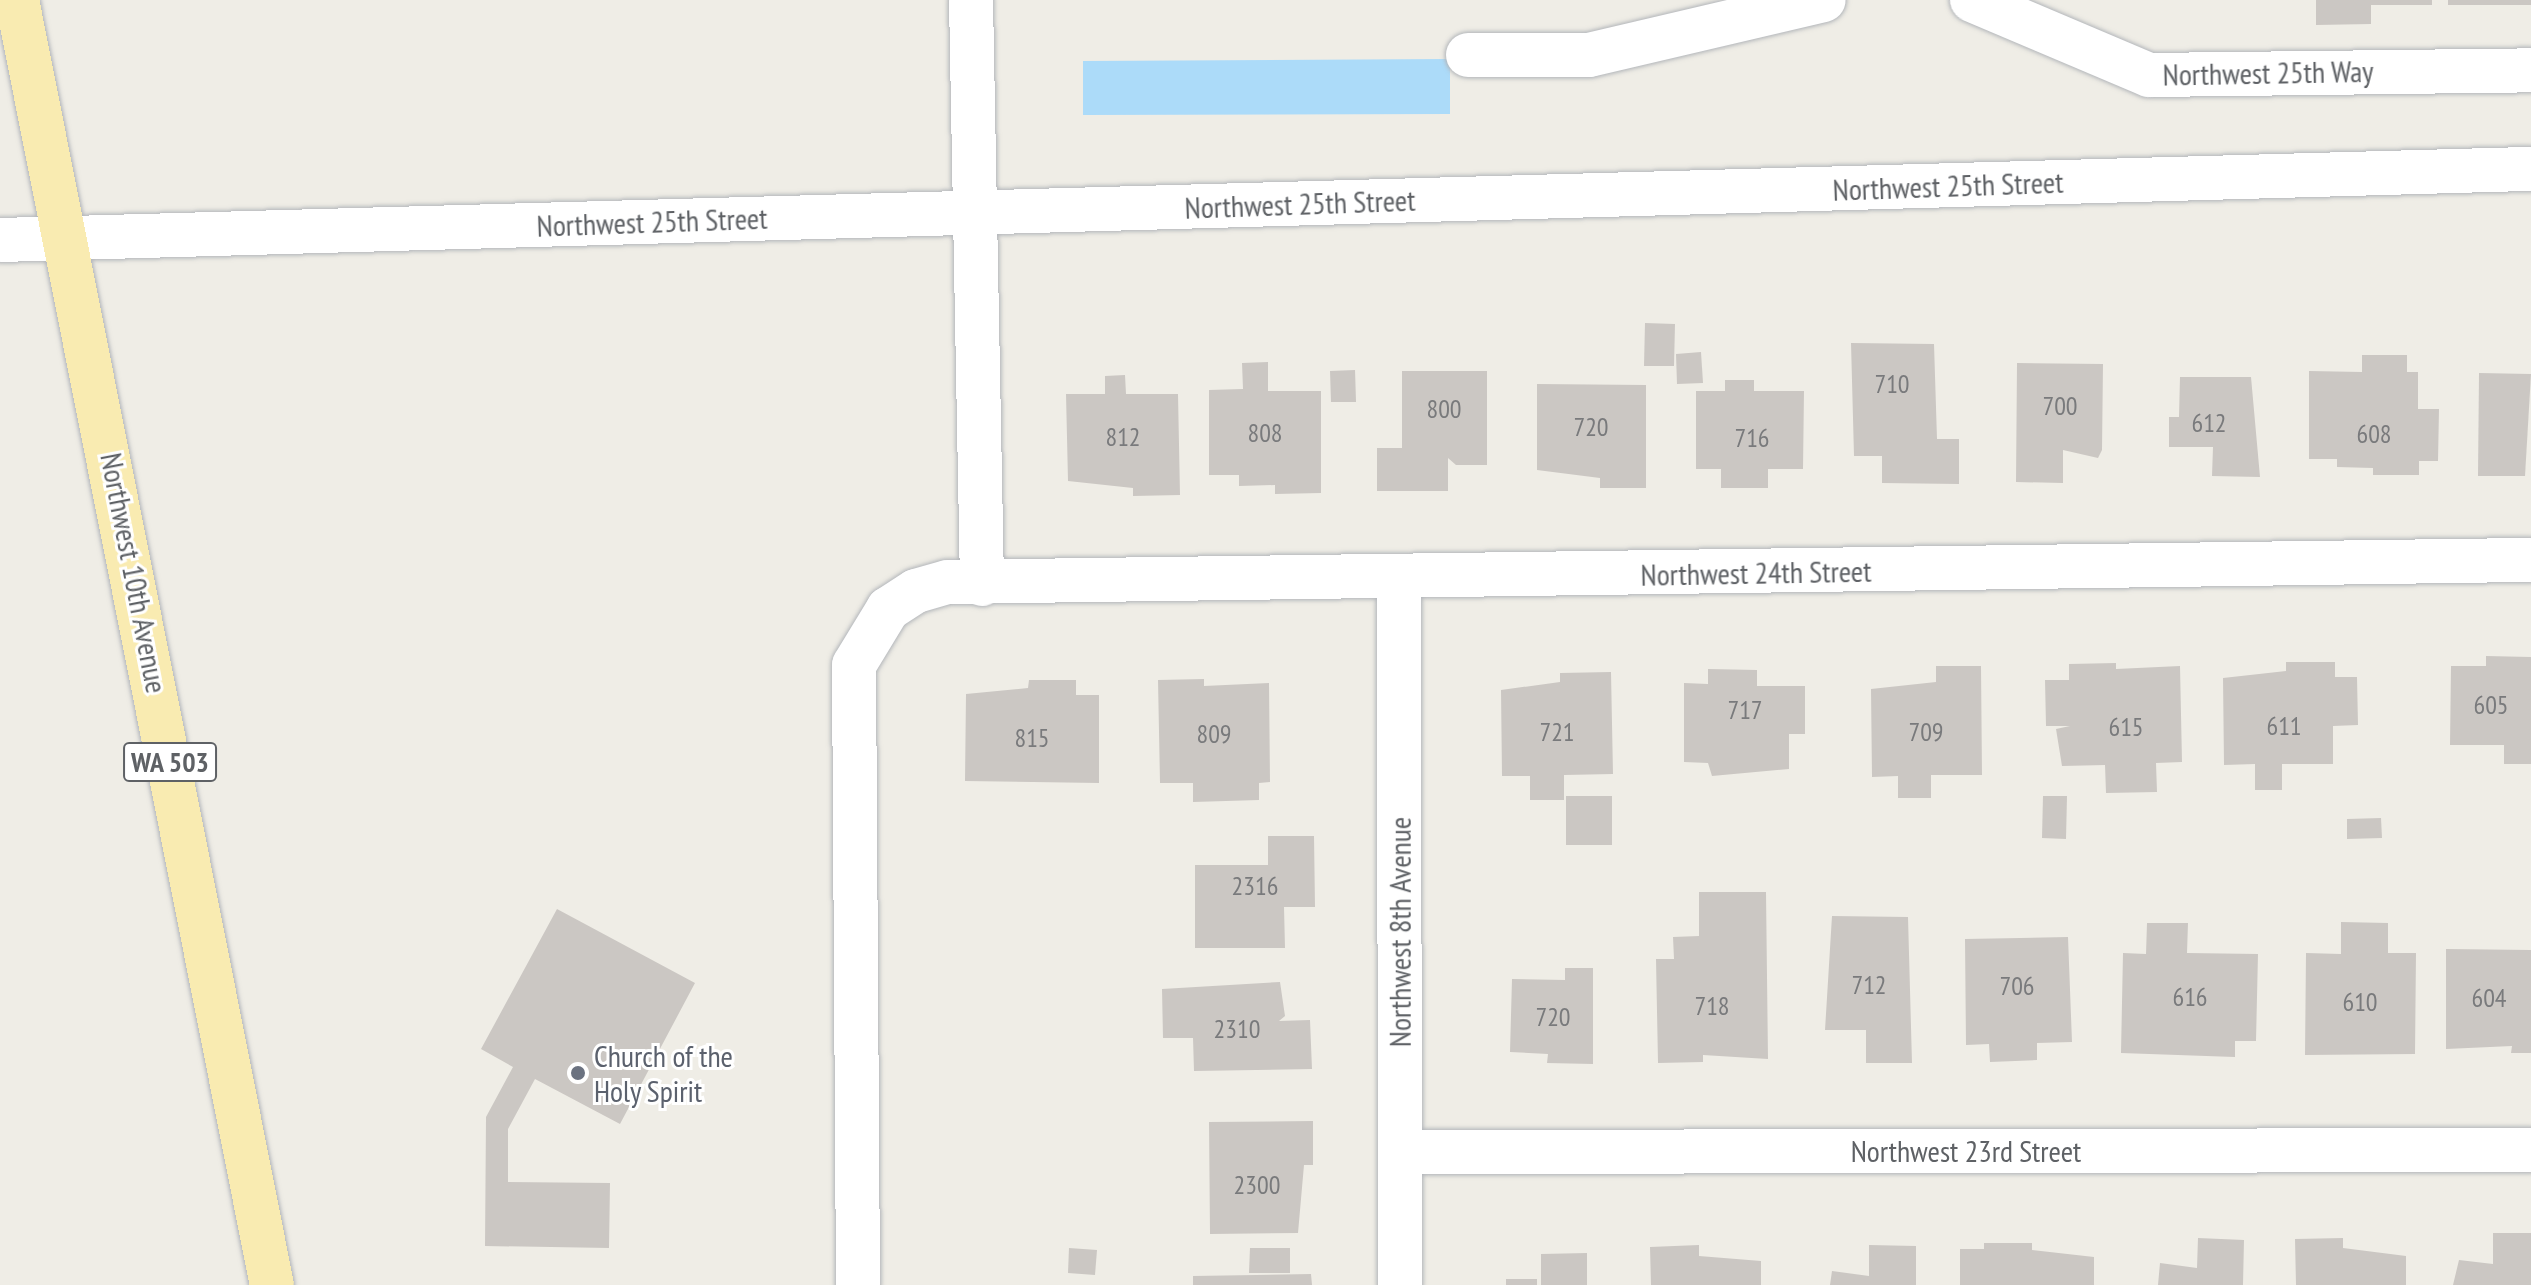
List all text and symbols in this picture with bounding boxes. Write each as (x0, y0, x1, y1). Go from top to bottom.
street label: Northwest 25th Way (2162, 53, 2374, 93)
street label: Northwest 25th Street (1832, 164, 2064, 208)
street label: Northwest 25th Street (1184, 182, 1416, 226)
street label: Northwest 25th Street (536, 200, 768, 244)
house number: 710 (1874, 368, 1910, 400)
house number: 700 (2042, 390, 2078, 422)
house number: 800 (1426, 393, 1462, 425)
house number: 612 (2191, 407, 2227, 439)
house number: 720 (1573, 411, 1609, 443)
house number: 808 (1247, 417, 1283, 449)
house number: 608 (2356, 418, 2392, 450)
house number: 812 (1105, 421, 1141, 453)
house number: 716 (1734, 422, 1770, 454)
street label: Northwest 10th Avenue (93, 449, 175, 697)
street label: Northwest 24th Street (1640, 553, 1872, 593)
house number: 605 (2473, 689, 2509, 721)
house number: 717 (1727, 694, 1763, 726)
house number: 611 (2266, 710, 2302, 742)
house number: 615 (2108, 711, 2144, 743)
house number: 721 (1539, 716, 1575, 748)
house number: 709 (1908, 716, 1944, 748)
house number: 809 (1196, 718, 1232, 750)
house number: 815 (1014, 722, 1050, 754)
road number: WA 503 (122, 738, 218, 786)
street label: Northwest 8th Avenue (1382, 816, 1418, 1048)
house number: 2316 (1232, 870, 1278, 902)
house number: 712 (1851, 969, 1887, 1001)
house number: 706 (1999, 970, 2035, 1002)
house number: 616 (2172, 981, 2208, 1013)
house number: 604 (2471, 982, 2507, 1014)
house number: 610 (2342, 986, 2378, 1018)
house number: 718 (1694, 990, 1730, 1022)
house number: 720 (1535, 1001, 1571, 1033)
house number: 2310 (1214, 1013, 1260, 1045)
place label: Church of the Holy Spirit (594, 1038, 733, 1108)
marker: Church of the Holy Spirit (569, 1064, 587, 1082)
street label: Northwest 23rd Street (1851, 1133, 2081, 1169)
house number: 2300 (1234, 1169, 1280, 1201)

